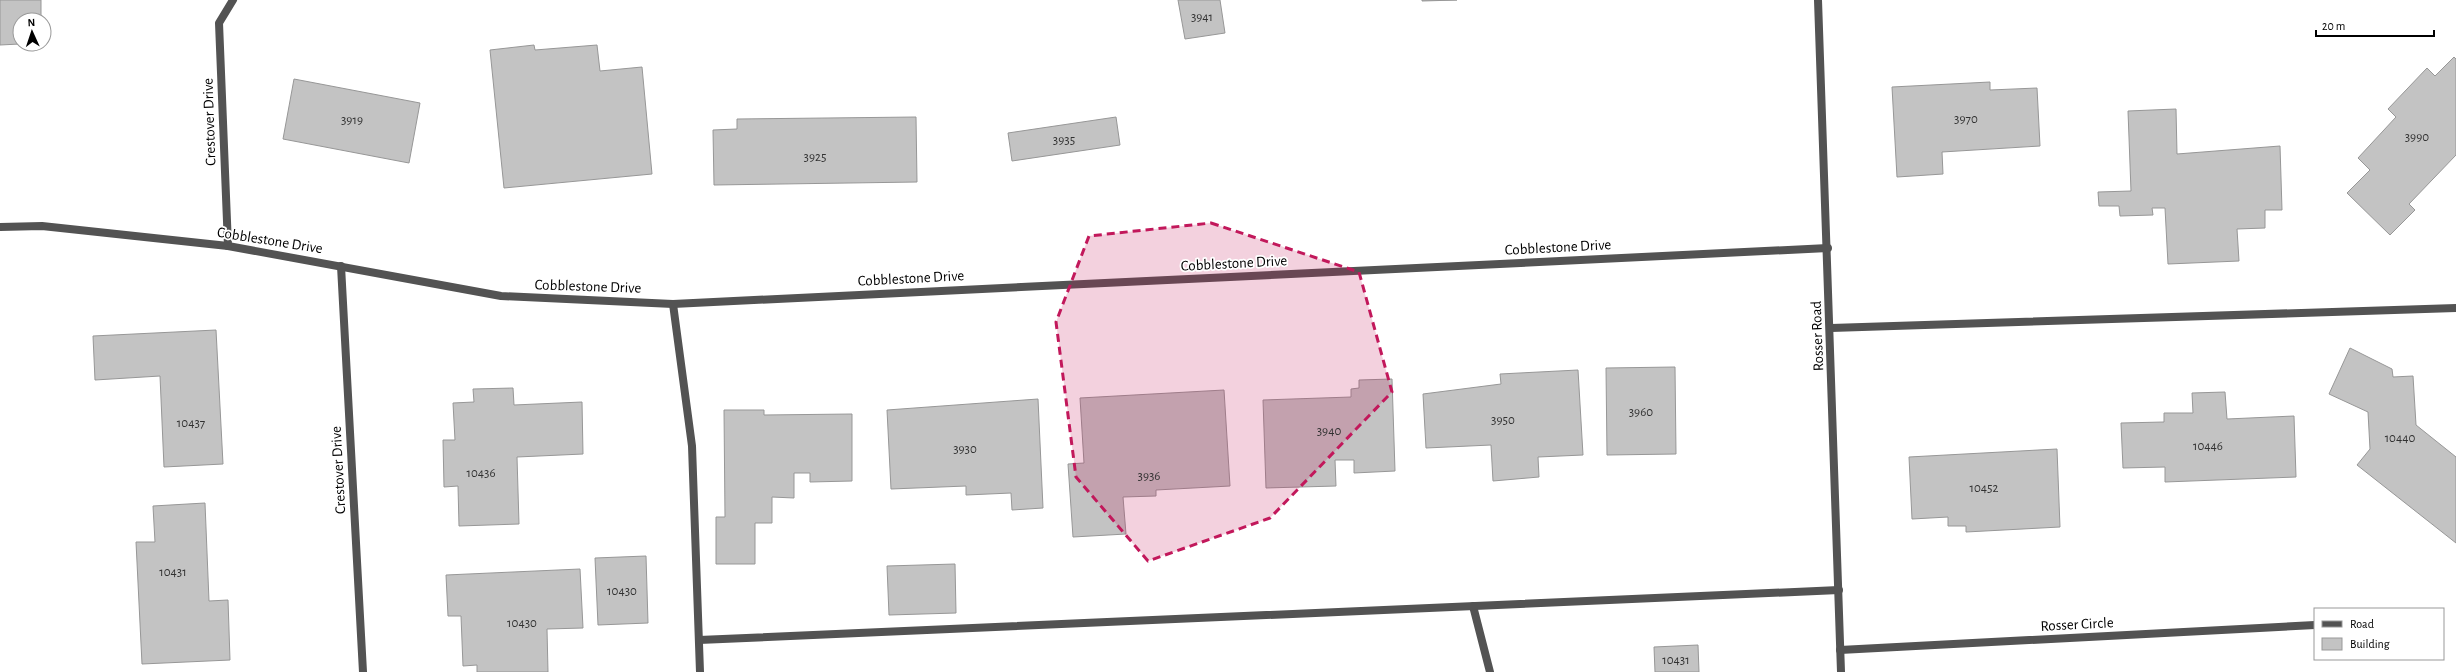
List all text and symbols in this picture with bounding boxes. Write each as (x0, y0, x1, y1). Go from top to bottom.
house number: 3941 (1191, 11, 1213, 24)
north arrow (12, 12, 52, 52)
scale bar (2316, 12, 2434, 38)
text: N (27, 17, 36, 28)
text: 20 m (2322, 20, 2345, 32)
street label: Crestover Drive (200, 78, 219, 166)
house number: 3970 (1954, 113, 1978, 126)
house number: 3919 (341, 114, 363, 127)
house number: 3990 (2405, 131, 2429, 144)
house number: 3935 (1053, 134, 1075, 147)
house number: 3925 (804, 151, 826, 164)
street label: Cobblestone Drive (216, 225, 324, 256)
street label: Cobblestone Drive (1504, 237, 1612, 258)
street label: Cobblestone Drive (1180, 253, 1288, 274)
street label: Cobblestone Drive (857, 268, 965, 289)
street label: Cobblestone Drive (534, 277, 642, 296)
street label: Rosser Road (1809, 300, 1826, 371)
house number: 3960 (1629, 406, 1653, 419)
house number: 3950 (1491, 414, 1515, 427)
house number: 10437 (177, 417, 206, 430)
house number: 3940 (1317, 425, 1341, 438)
street label: Crestover Drive (329, 426, 348, 514)
house number: 10440 (2385, 432, 2415, 445)
house number: 10446 (2193, 440, 2223, 453)
house number: 3930 (953, 443, 977, 456)
house number: 10436 (466, 467, 496, 480)
house number: 3936 (1138, 470, 1160, 483)
house number: 10452 (1970, 482, 1999, 495)
house number: 10431 (159, 566, 187, 579)
house number: 10430 (607, 585, 637, 598)
legend (2314, 608, 2444, 660)
street label: Rosser Circle (2040, 615, 2114, 634)
house number: 10430 (507, 617, 537, 630)
text: Road (2350, 618, 2374, 630)
text: Building (2350, 638, 2390, 650)
house number: 10431 (1662, 654, 1690, 667)

